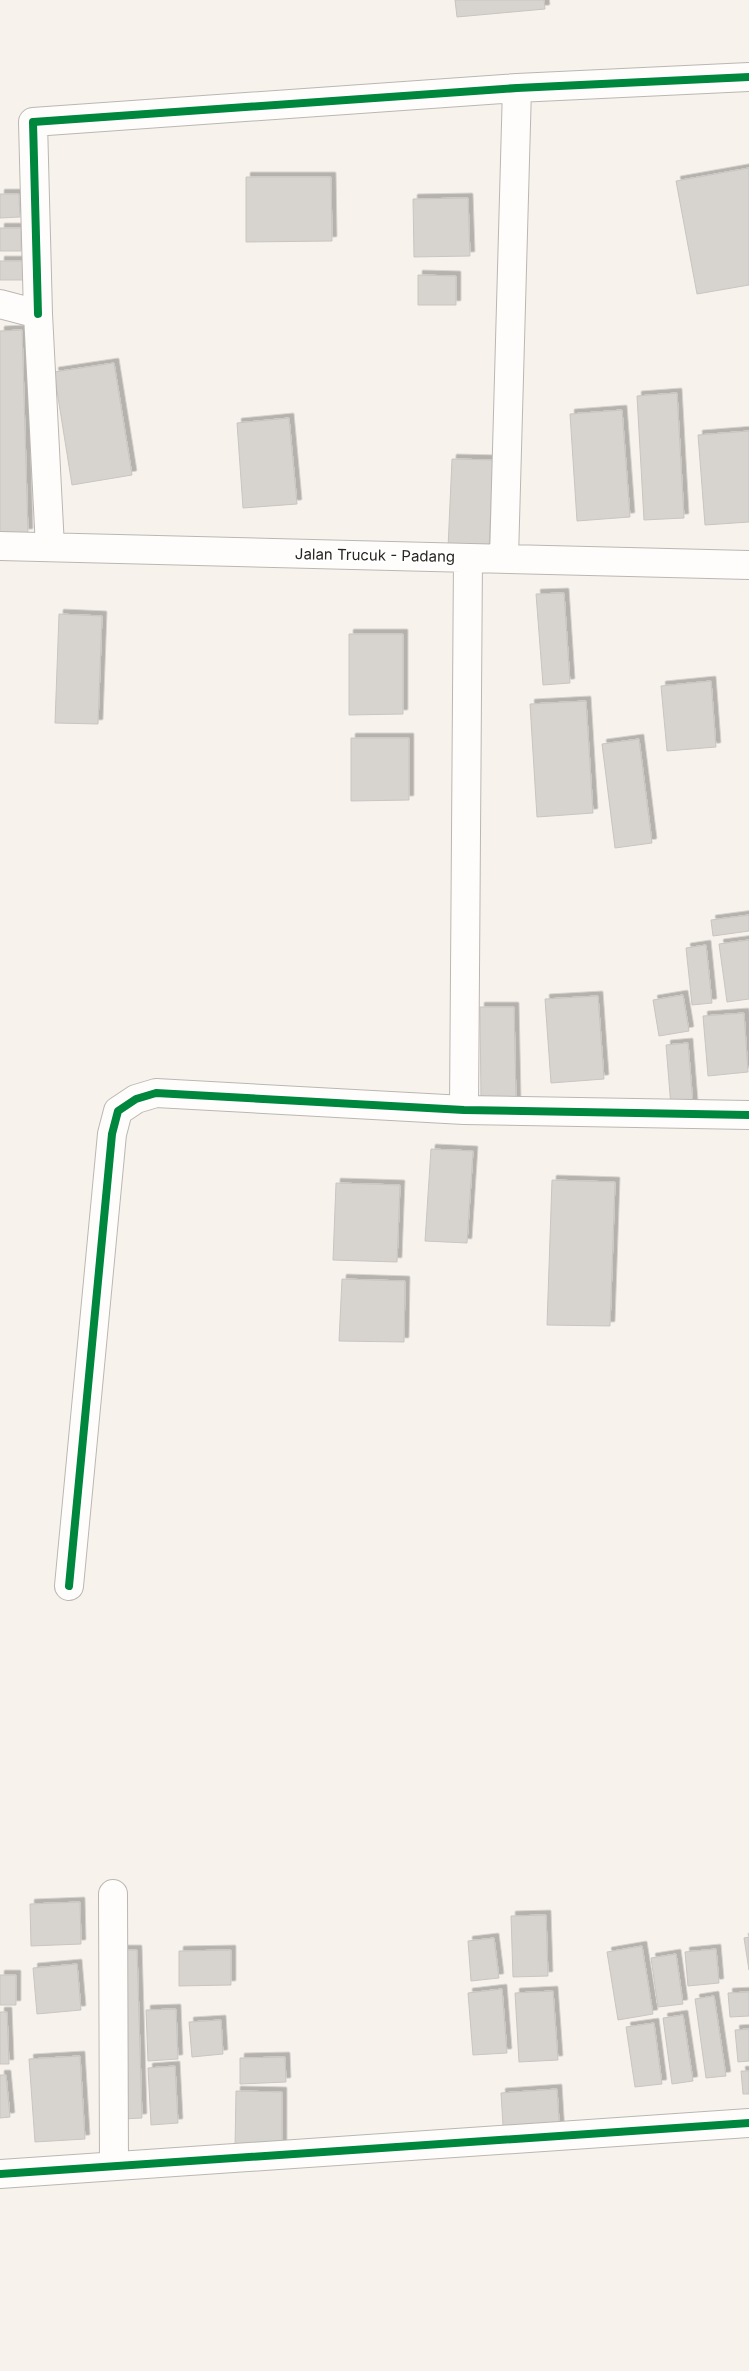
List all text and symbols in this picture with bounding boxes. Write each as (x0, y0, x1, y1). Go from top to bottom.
street label: Jalan Trucuk - Padang (295, 544, 455, 566)

